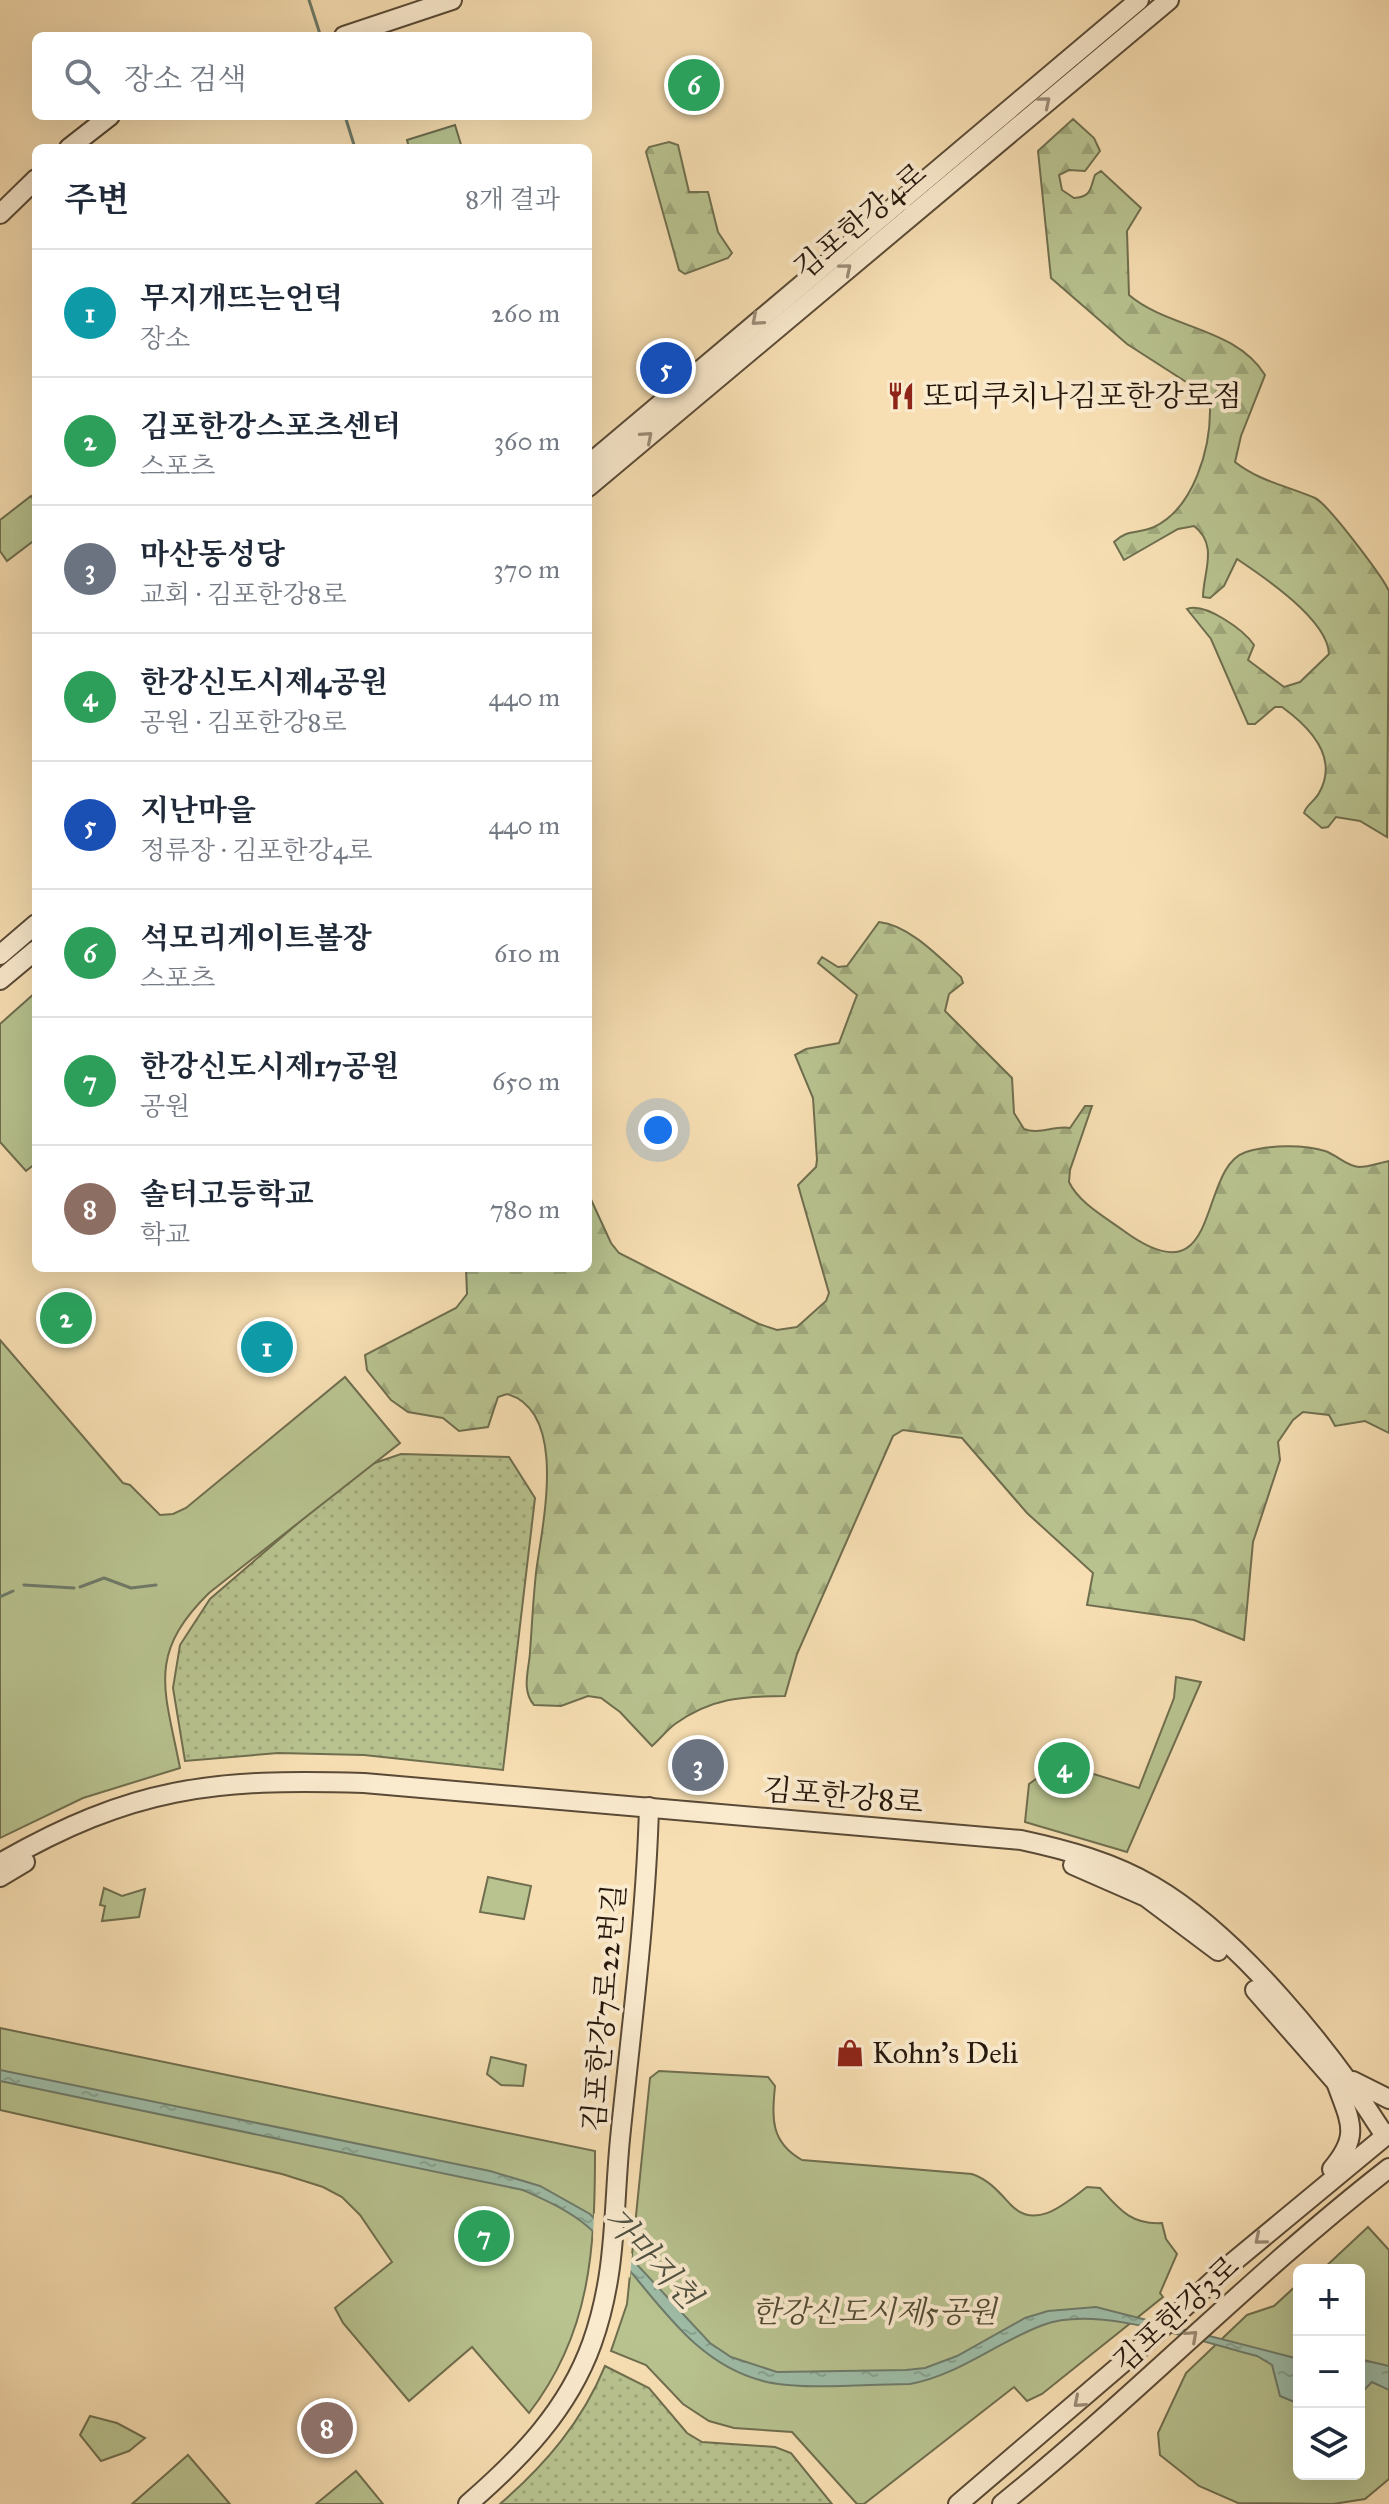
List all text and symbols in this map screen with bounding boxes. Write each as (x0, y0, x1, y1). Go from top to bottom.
search box (32, 32, 592, 120)
icon: search (60, 54, 104, 98)
pin: 6 (668, 55, 720, 115)
text: 장소 검색 (124, 61, 246, 97)
one-way arrow (1036, 97, 1050, 112)
street label: 김포한강4로 (787, 155, 933, 287)
text: 주변 (64, 179, 130, 220)
text: 8개 결과 (465, 183, 560, 215)
one-way arrow (837, 264, 851, 279)
text: 무지개뜨는언덕 (140, 280, 343, 316)
text: 1 (85, 297, 95, 329)
text: 260 m (491, 297, 560, 329)
one-way arrow (752, 310, 767, 325)
text: 장소 (140, 322, 190, 354)
pin: 5 (640, 338, 692, 398)
place label: 또띠쿠치나김포한강로점 (923, 378, 1242, 414)
restaurant icon: 또띠쿠치나김포한강로점 (886, 381, 916, 411)
text: 김포한강스포츠센터 (140, 408, 401, 444)
text: 2 (84, 425, 96, 457)
text: 360 m (494, 425, 560, 457)
one-way arrow (638, 432, 653, 447)
text: 스포츠 (140, 450, 215, 482)
text: 마산동성당 (140, 536, 285, 572)
text: 3 (85, 553, 95, 585)
text: 370 m (493, 553, 560, 585)
text: 교회 · 김포한강8로 (140, 578, 347, 610)
text: 한강신도시제4공원 (140, 664, 389, 700)
text: 4 (83, 681, 97, 713)
text: 440 m (488, 681, 560, 713)
text: 공원 · 김포한강8로 (140, 706, 347, 738)
text: 지난마을 (140, 792, 256, 828)
text: 5 (84, 809, 96, 841)
text: 440 m (488, 809, 560, 841)
text: 정류장 · 김포한강4로 (140, 834, 372, 866)
text: 석모리게이트볼장 (140, 920, 372, 956)
text: 6 (83, 937, 97, 969)
text: 610 m (494, 937, 560, 969)
text: 스포츠 (140, 962, 215, 994)
text: 한강신도시제17공원 (140, 1048, 400, 1084)
text: 7 (83, 1065, 97, 1097)
text: 650 m (492, 1065, 560, 1097)
text: 공원 (140, 1090, 190, 1122)
your location (638, 1110, 678, 1150)
text: 솔터고등학교 (140, 1176, 314, 1212)
text: 8 (83, 1193, 97, 1225)
text: 780 m (490, 1193, 560, 1225)
text: 학교 (140, 1218, 190, 1250)
pin: 2 (40, 1288, 92, 1348)
pin: 1 (241, 1317, 293, 1377)
pin: 3 (672, 1735, 724, 1795)
pin: 4 (1038, 1738, 1090, 1798)
street label: 김포한강8로 (761, 1771, 925, 1821)
street label: 김포한강7로22번길 (575, 1883, 633, 2133)
place label: Kohn’s Deli (872, 2035, 1018, 2071)
shop icon: Kohn’s Deli (835, 2038, 865, 2068)
water label: 가마지천 (596, 2199, 710, 2318)
pin: 7 (458, 2206, 510, 2266)
one-way arrow (1255, 2229, 1270, 2244)
street label: 김포한강3로 (1106, 2248, 1246, 2380)
map controls (1293, 2264, 1365, 2480)
button: + (1293, 2264, 1365, 2336)
park label: 한강신도시제5공원 (751, 2294, 999, 2330)
one-way arrow (1183, 2331, 1198, 2346)
button: − (1293, 2336, 1365, 2408)
one-way arrow (1073, 2392, 1088, 2406)
pin: 8 (301, 2398, 353, 2458)
button: layers (1293, 2408, 1365, 2480)

